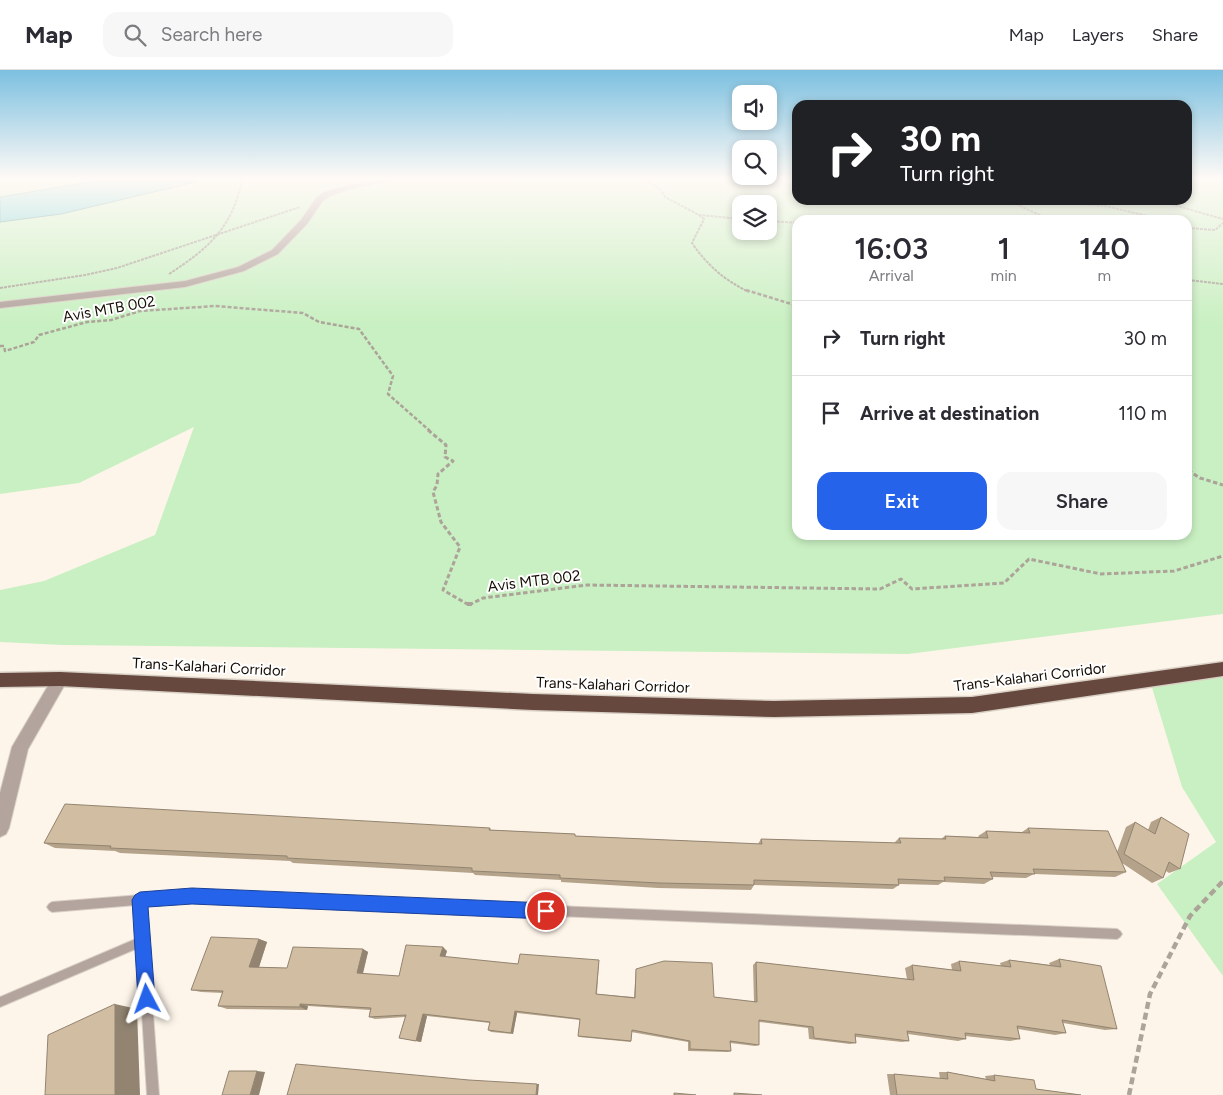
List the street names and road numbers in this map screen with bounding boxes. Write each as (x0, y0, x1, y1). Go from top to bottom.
street label: Avis MTB 002 (61, 292, 157, 326)
street label: Avis MTB 002 (487, 566, 581, 596)
street label: Trans-Kalahari Corridor (132, 654, 286, 680)
street label: Trans-Kalahari Corridor (953, 659, 1107, 695)
street label: Trans-Kalahari Corridor (536, 673, 690, 697)

